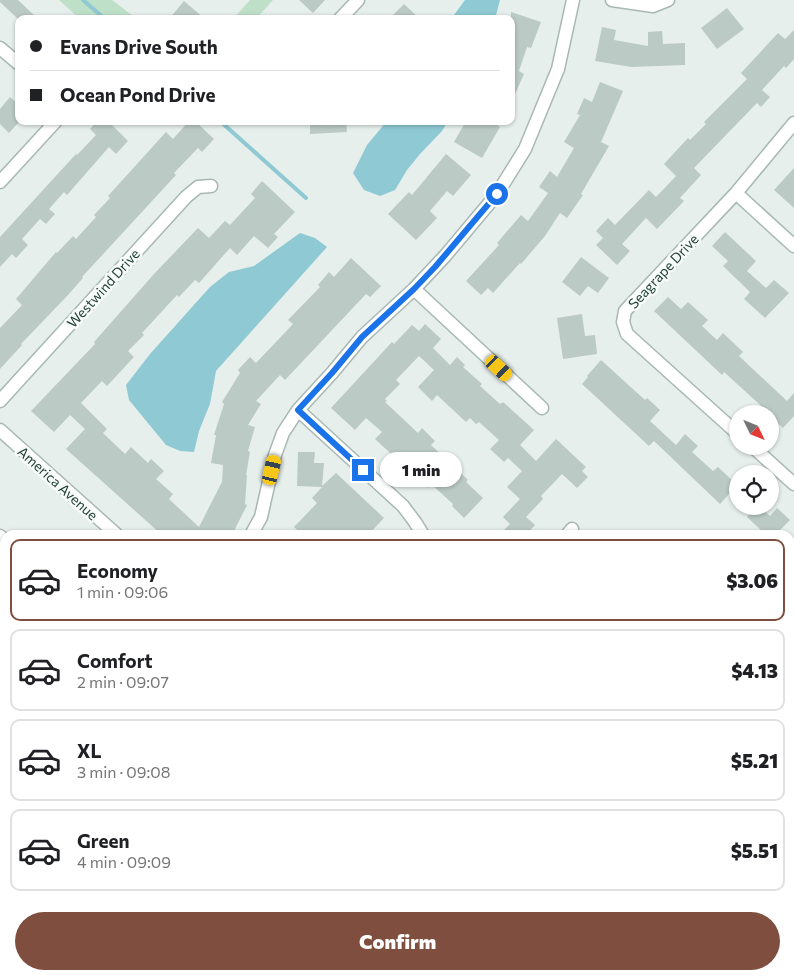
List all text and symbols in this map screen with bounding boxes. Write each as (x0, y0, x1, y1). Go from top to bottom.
text: Evans Drive South (60, 35, 218, 58)
text: Ocean Pond Drive (60, 83, 215, 106)
route start (486, 183, 508, 205)
street label: Seagrape Drive (624, 230, 702, 312)
street label: Westwind Drive (63, 245, 143, 331)
car (482, 352, 515, 384)
north arrow (729, 405, 779, 455)
map controls (729, 405, 779, 515)
street label: America Avenue (14, 443, 102, 523)
callout: 1 min (380, 452, 463, 488)
car (261, 454, 282, 486)
route end (352, 459, 374, 481)
text: 1 min (402, 460, 440, 479)
button: locate (729, 465, 779, 515)
icon: car (17, 558, 62, 603)
text: Economy (77, 559, 158, 582)
text: $3.06 (726, 569, 778, 592)
text: 1 min · 09:06 (77, 582, 168, 601)
icon: car (17, 648, 62, 693)
text: Comfort (77, 649, 153, 672)
text: $4.13 (731, 659, 778, 682)
text: 2 min · 09:07 (77, 672, 169, 691)
icon: car (17, 738, 62, 783)
text: XL (77, 739, 102, 762)
text: $5.21 (731, 749, 778, 772)
text: 3 min · 09:08 (77, 762, 170, 781)
icon: car (17, 828, 62, 873)
text: Green (77, 829, 129, 852)
text: $5.51 (731, 839, 778, 862)
text: 4 min · 09:09 (77, 852, 171, 871)
button: Confirm (15, 912, 780, 970)

